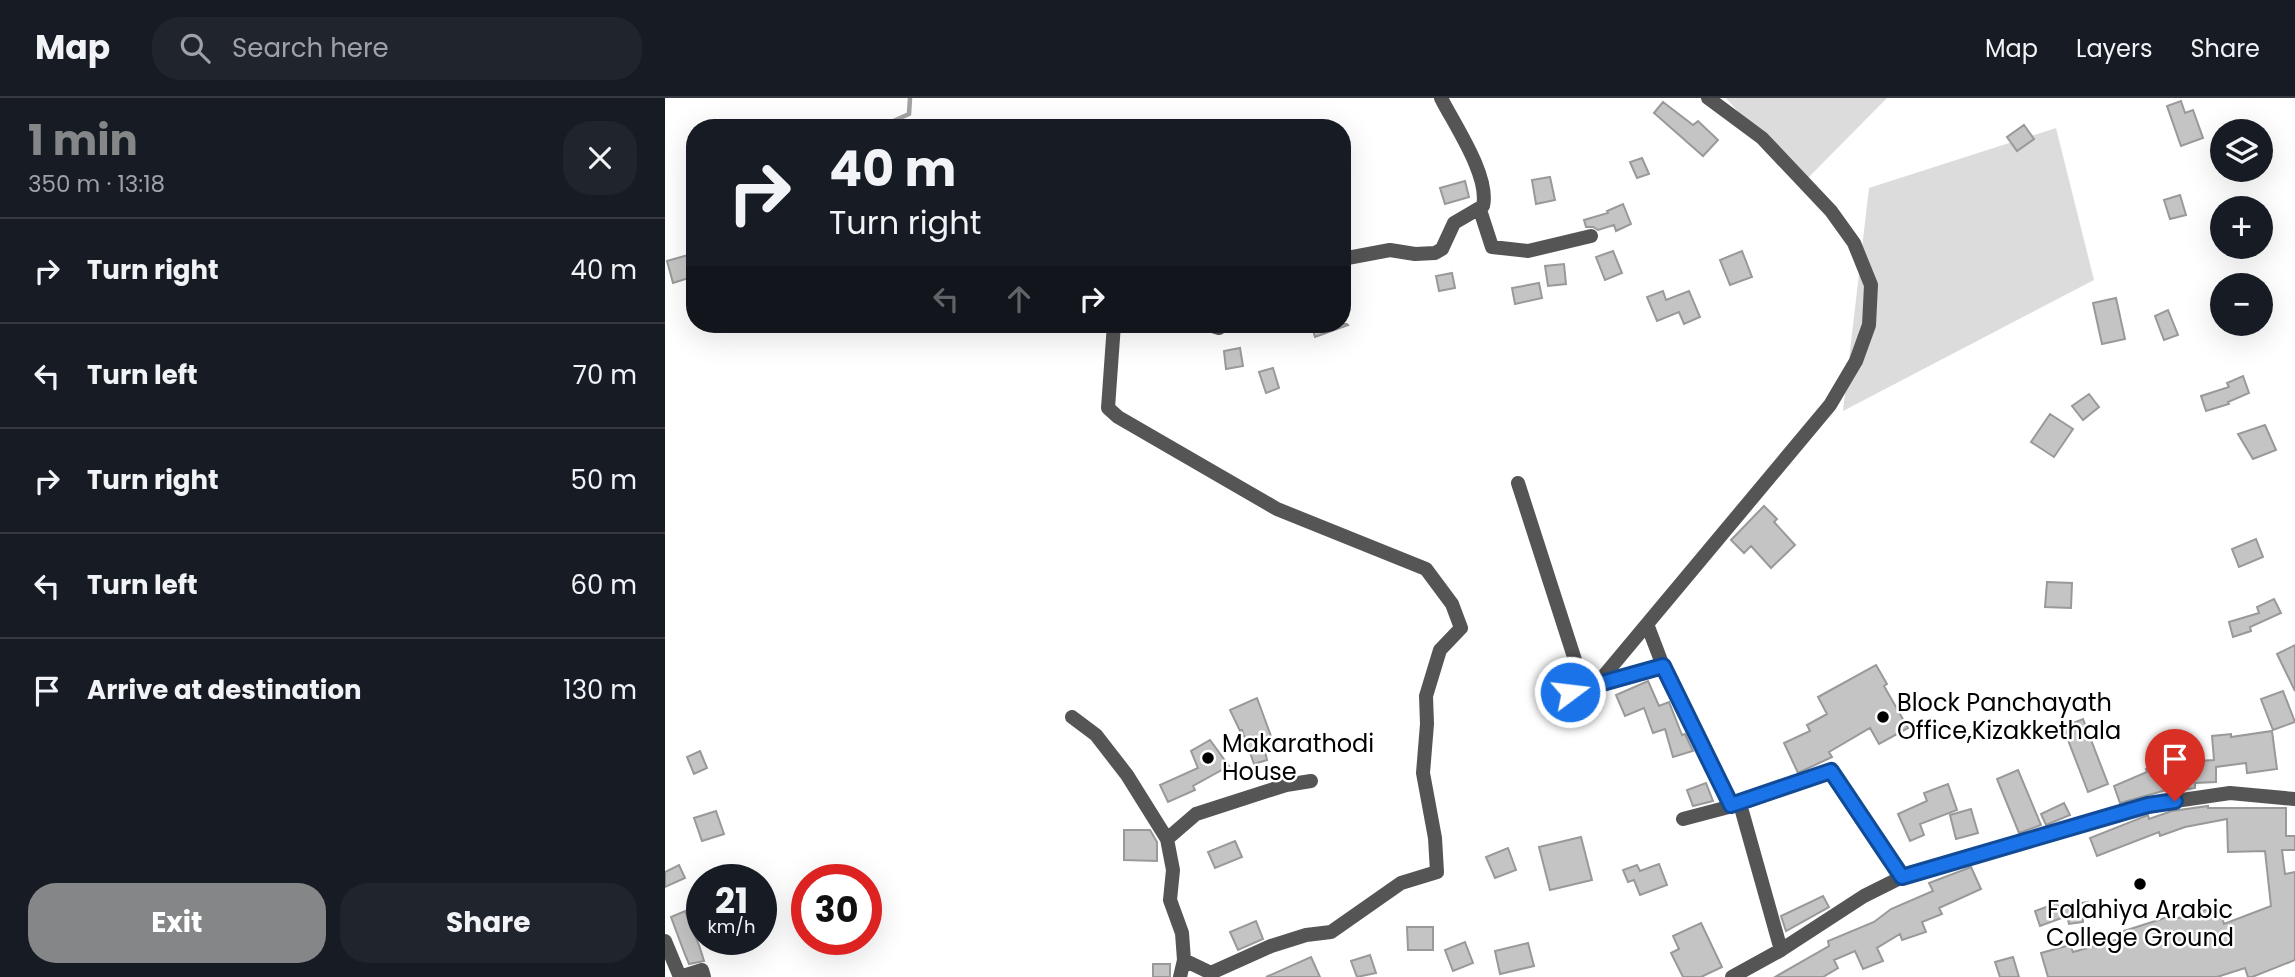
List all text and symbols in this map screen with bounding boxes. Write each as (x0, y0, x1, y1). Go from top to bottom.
search box (152, 17, 642, 80)
text: Map (35, 24, 110, 71)
icon: search (176, 29, 214, 67)
text: Search here (232, 30, 389, 66)
text: Map (1985, 32, 2038, 65)
text: Layers (2076, 32, 2152, 65)
text: Share (2190, 32, 2260, 65)
text: 1 min (28, 111, 138, 170)
map controls (2210, 119, 2273, 336)
button: layers (2210, 119, 2273, 182)
button: close (563, 121, 637, 195)
text: 40 m (829, 135, 956, 203)
icon: right (714, 147, 805, 238)
text: 350 m · 13:18 (28, 168, 165, 200)
button: + (2210, 196, 2273, 259)
text: Turn right (829, 200, 981, 245)
icon: right (28, 252, 66, 290)
text: Turn right (87, 252, 219, 288)
text: 40 m (571, 252, 637, 288)
button: − (2210, 273, 2273, 336)
icon: left (927, 280, 965, 318)
icon: ahead (1000, 280, 1038, 318)
icon: right (1073, 280, 1111, 318)
icon: left (28, 357, 66, 395)
text: Turn left (87, 357, 198, 393)
text: 70 m (573, 357, 637, 393)
icon: right (28, 462, 66, 500)
text: Turn right (87, 462, 219, 498)
text: 50 m (571, 462, 637, 498)
icon: left (28, 567, 66, 605)
text: Turn left (87, 567, 198, 603)
text: 60 m (570, 567, 637, 603)
position arrow (1533, 655, 1607, 729)
icon: arrive (28, 672, 66, 710)
text: Arrive at destination (87, 672, 362, 708)
text: 130 m (563, 672, 637, 708)
place label: Block Panchayath Office,Kizakkethala (1897, 686, 2121, 747)
marker: Block Panchayath Office,Kizakkethala (1875, 709, 1891, 725)
place label: Makarathodi House (1222, 727, 1374, 788)
pin (2145, 729, 2205, 801)
icon: arrive (2156, 740, 2194, 778)
marker: Makarathodi House (1200, 750, 1216, 766)
speed limit sign: 30 (791, 864, 882, 955)
text: 21 (715, 876, 748, 925)
marker: Falahiya Arabic College Ground (2132, 876, 2148, 892)
button: Exit (28, 883, 326, 963)
button: Share (340, 883, 637, 963)
place label: Falahiya Arabic College Ground (2046, 893, 2234, 954)
text: km/h (708, 914, 755, 939)

